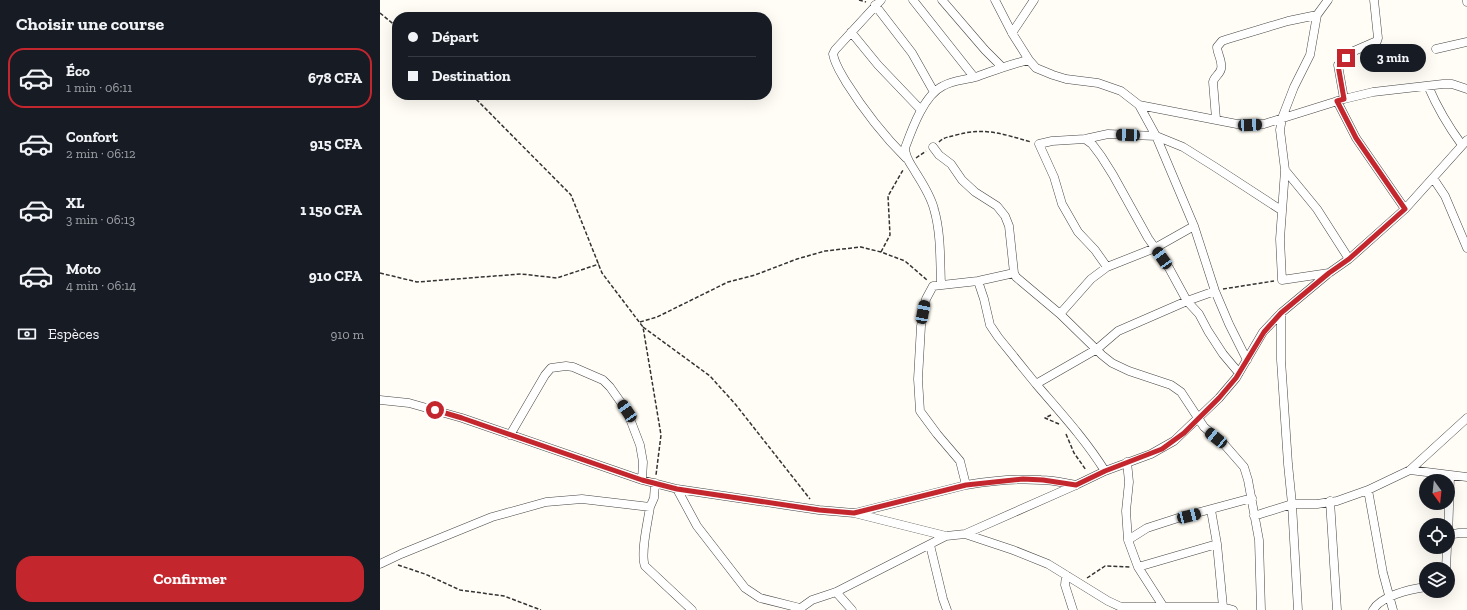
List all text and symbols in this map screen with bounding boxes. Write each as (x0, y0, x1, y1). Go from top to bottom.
text: Choisir une course (16, 13, 164, 35)
text: Départ (432, 28, 478, 46)
callout: 3 min (1360, 44, 1426, 72)
route end (1337, 49, 1355, 67)
text: 3 min (1377, 50, 1409, 65)
icon: car (18, 60, 54, 96)
text: Éco (66, 62, 90, 80)
text: Destination (432, 67, 511, 85)
text: 678 CFA (308, 69, 362, 87)
text: 1 min · 06:11 (66, 80, 132, 95)
car (1238, 118, 1262, 132)
icon: car (18, 126, 54, 162)
text: Confort (66, 128, 118, 146)
car (1116, 129, 1140, 141)
text: 915 CFA (310, 135, 362, 153)
text: 2 min · 06:12 (66, 146, 136, 161)
icon: car (18, 192, 54, 228)
text: XL (66, 194, 84, 212)
text: 1 150 CFA (300, 201, 362, 219)
text: 3 min · 06:13 (66, 212, 135, 227)
car (1150, 245, 1174, 271)
icon: car (18, 258, 54, 294)
text: Moto (66, 260, 101, 278)
text: 910 CFA (309, 267, 362, 285)
text: 4 min · 06:14 (66, 278, 136, 293)
car (915, 299, 931, 325)
icon: cash (16, 323, 38, 345)
text: Espèces (48, 325, 99, 343)
text: 910 m (330, 327, 364, 342)
car (615, 398, 639, 424)
route start (426, 401, 444, 419)
car (1203, 426, 1229, 450)
north arrow (1419, 474, 1455, 510)
map controls (1419, 474, 1455, 598)
car (1176, 507, 1202, 525)
button: locate (1419, 518, 1455, 554)
button: Confirmer (16, 556, 364, 602)
button: layers (1419, 562, 1455, 598)

